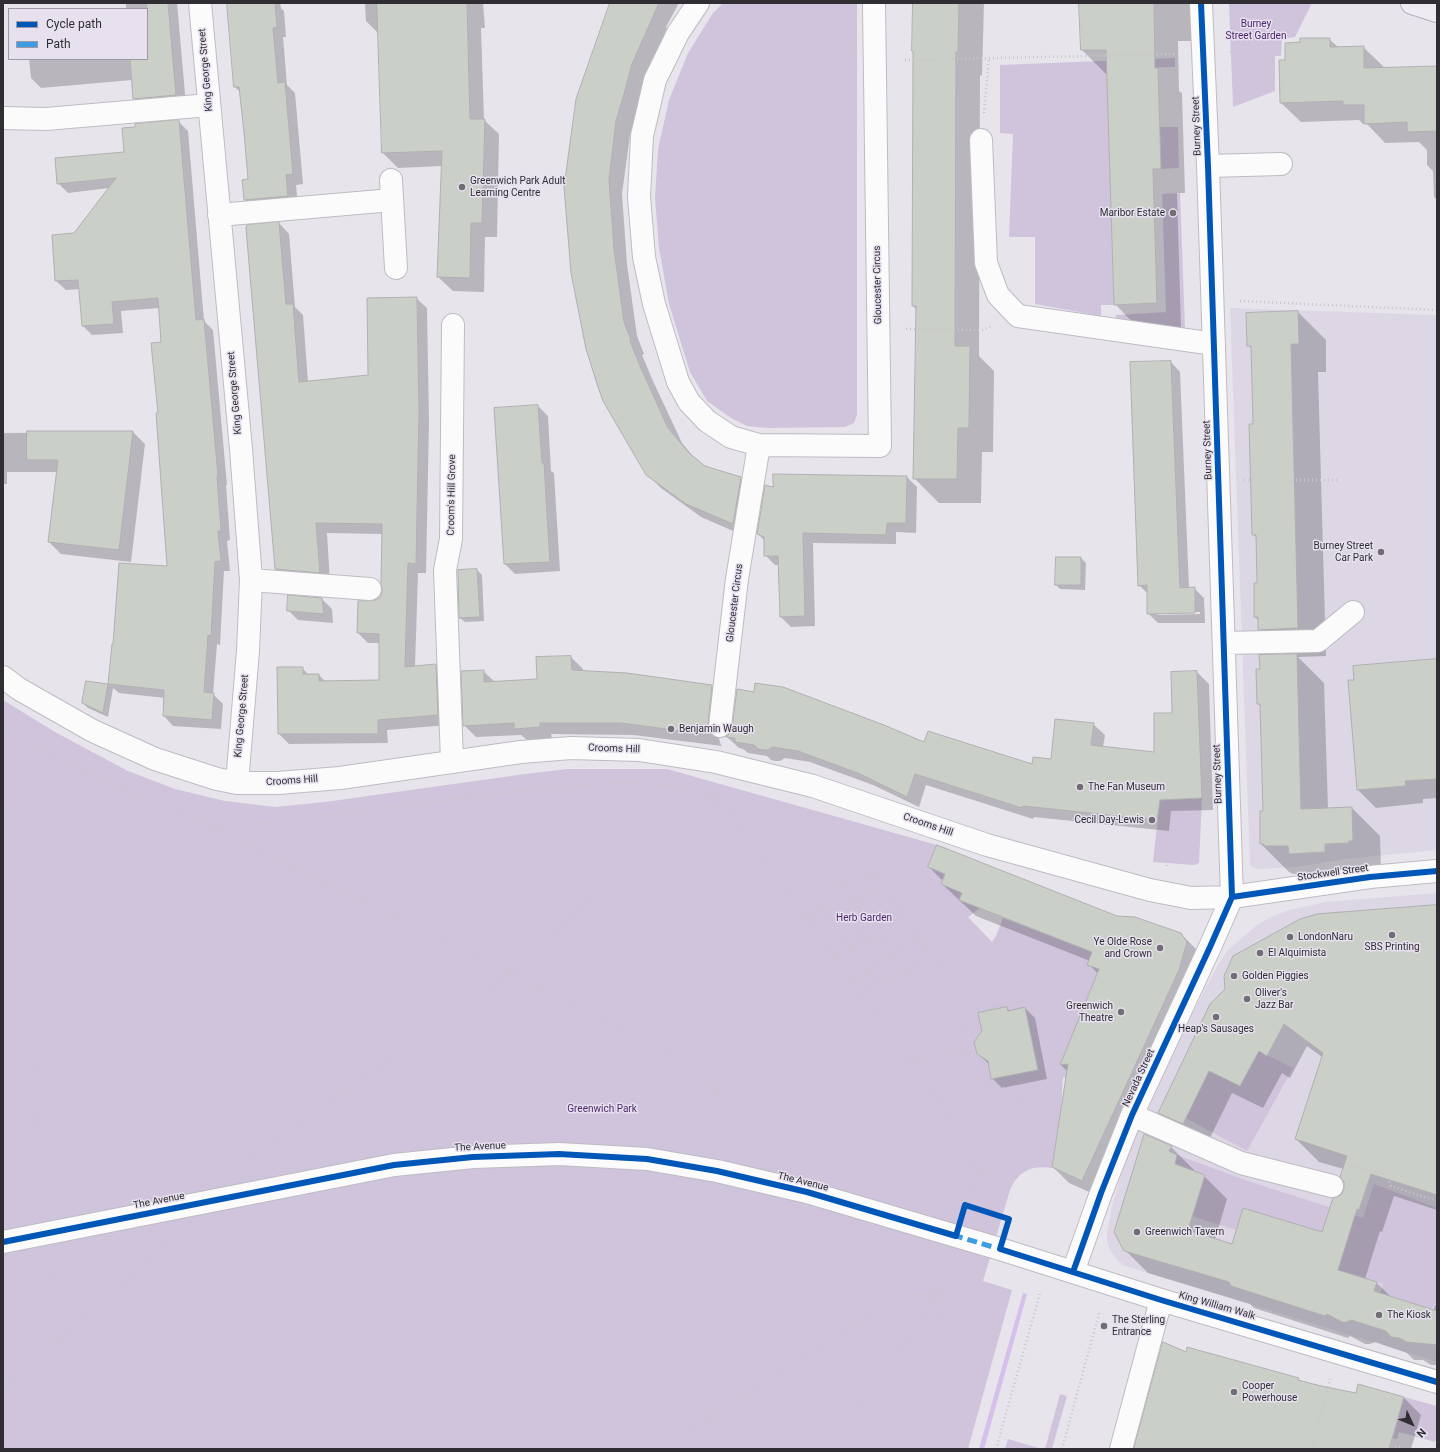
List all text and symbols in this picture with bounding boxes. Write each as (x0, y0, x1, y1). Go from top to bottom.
legend (8, 8, 148, 60)
text: Cycle path (46, 17, 102, 31)
park label: Burney Street Garden (1226, 18, 1286, 42)
street label: King George Street (196, 28, 216, 112)
text: Path (46, 37, 71, 51)
street label: Burney Street (1190, 96, 1204, 156)
place label: Greenwich Park Adult Learning Centre (470, 175, 565, 198)
marker: Greenwich Park Adult Learning Centre (457, 182, 467, 192)
place label: Maribor Estate (1100, 207, 1165, 219)
marker: Maribor Estate (1168, 208, 1178, 218)
street label: Gloucester Circus (871, 246, 885, 324)
street label: King George Street (225, 351, 245, 435)
street label: Burney Street (1201, 420, 1215, 480)
street label: Croom's Hill Grove (445, 454, 459, 536)
place label: Burney Street Car Park (1314, 540, 1373, 564)
marker: Burney Street Car Park (1376, 547, 1386, 557)
street label: Gloucester Circus (724, 563, 746, 643)
street label: King George Street (232, 674, 252, 758)
place label: Benjamin Waugh (679, 723, 754, 735)
marker: Benjamin Waugh (666, 724, 676, 734)
street label: Crooms Hill (588, 742, 640, 756)
street label: Burney Street (1211, 744, 1225, 804)
street label: Crooms Hill (266, 773, 318, 789)
place label: The Fan Museum (1088, 781, 1165, 793)
marker: The Fan Museum (1075, 782, 1085, 792)
street label: Crooms Hill (901, 811, 955, 839)
place label: Cecil Day-Lewis (1074, 814, 1144, 826)
marker: Cecil Day-Lewis (1147, 815, 1157, 825)
street label: Stockwell Street (1297, 862, 1369, 884)
park label: Herb Garden (836, 912, 892, 924)
marker: SBS Printing (1387, 930, 1397, 940)
place label: LondonNaru (1298, 931, 1353, 943)
marker: LondonNaru (1285, 932, 1295, 942)
place label: Ye Olde Rose and Crown (1093, 936, 1152, 960)
place label: SBS Printing (1364, 941, 1420, 953)
marker: Ye Olde Rose and Crown (1155, 943, 1165, 953)
place label: El Alquimista (1268, 947, 1326, 959)
marker: El Alquimista (1255, 948, 1265, 958)
place label: Golden Piggies (1242, 970, 1309, 982)
marker: Golden Piggies (1229, 971, 1239, 981)
place label: Oliver's Jazz Bar (1255, 987, 1293, 1010)
marker: Oliver's Jazz Bar (1242, 994, 1252, 1004)
place label: Greenwich Theatre (1066, 1000, 1113, 1024)
marker: Greenwich Theatre (1116, 1007, 1126, 1017)
marker: Heap's Sausages (1211, 1012, 1221, 1022)
place label: Heap's Sausages (1178, 1023, 1254, 1035)
street label: Nevada Street (1120, 1047, 1158, 1109)
park label: Greenwich Park (567, 1103, 637, 1115)
street label: The Avenue (454, 1140, 506, 1154)
street label: The Avenue (776, 1170, 830, 1194)
street label: The Avenue (132, 1190, 186, 1212)
place label: Greenwich Tavern (1145, 1226, 1224, 1238)
marker: Greenwich Tavern (1132, 1227, 1142, 1237)
street label: King William Walk (1177, 1289, 1257, 1323)
place label: The Kiosk (1387, 1309, 1431, 1321)
marker: The Kiosk (1374, 1310, 1384, 1320)
place label: The Sterling Entrance (1112, 1314, 1165, 1338)
marker: The Sterling Entrance (1099, 1321, 1109, 1331)
place label: Cooper Powerhouse (1242, 1380, 1297, 1404)
marker: Cooper Powerhouse (1229, 1387, 1239, 1397)
north arrow (1392, 1404, 1432, 1444)
text: N (1414, 1425, 1428, 1440)

